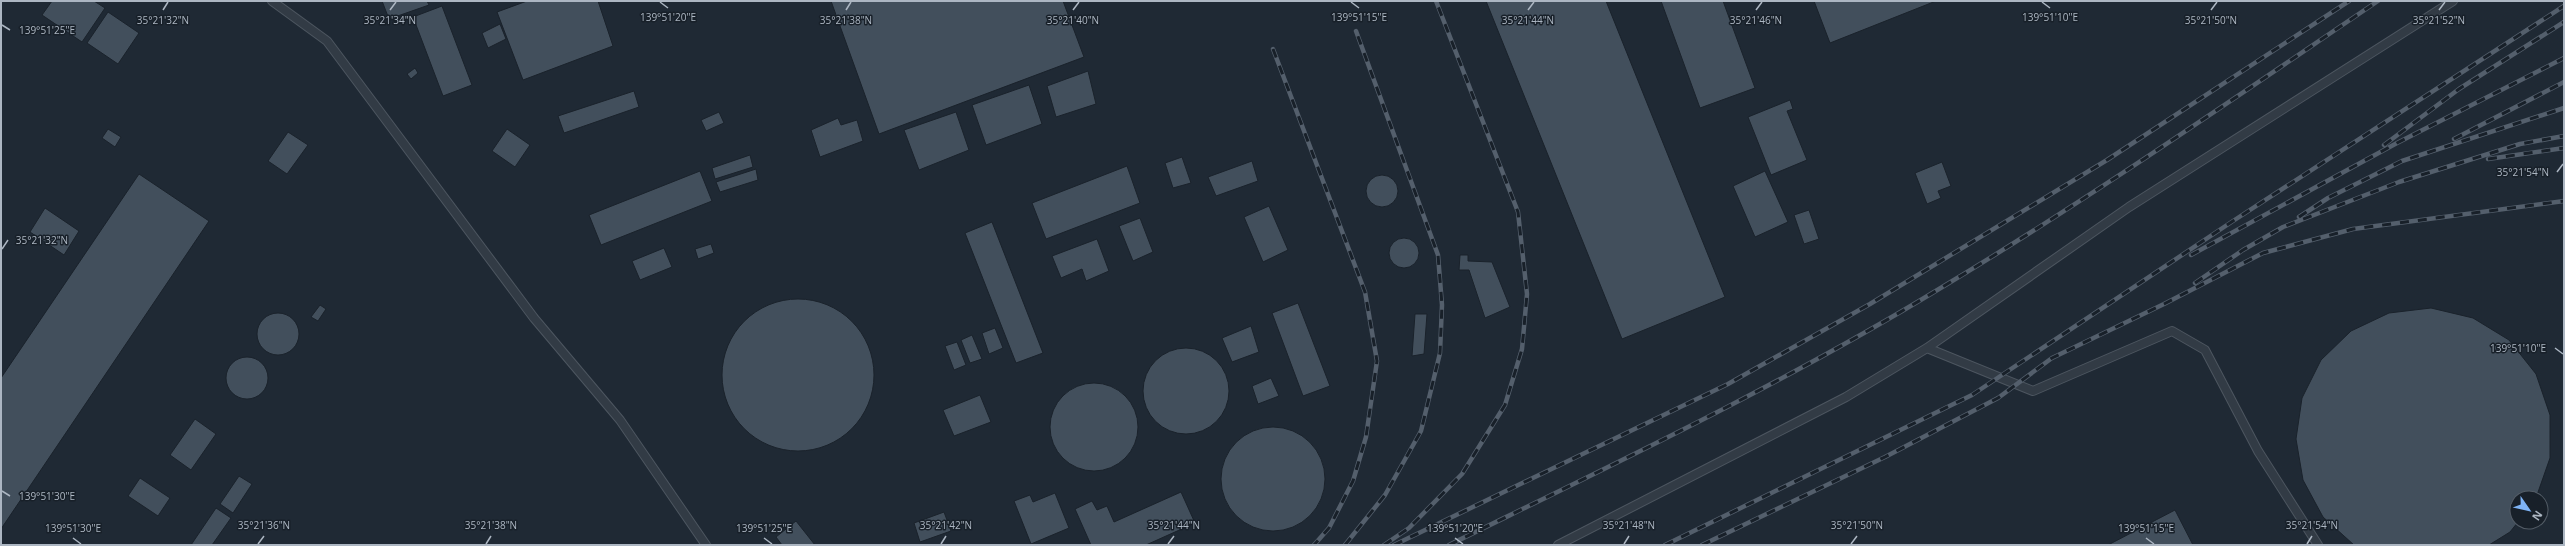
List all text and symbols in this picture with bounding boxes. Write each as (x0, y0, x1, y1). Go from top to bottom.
text: 139°51'20"E (640, 10, 696, 24)
text: 139°51'15"E (1331, 10, 1387, 24)
text: 139°51'10"E (2022, 10, 2078, 24)
text: 35°21'32"N (137, 13, 189, 27)
text: 35°21'34"N (364, 13, 416, 27)
text: 35°21'38"N (820, 13, 872, 27)
text: 35°21'40"N (1047, 13, 1099, 27)
text: 35°21'44"N (1502, 13, 1554, 27)
text: 35°21'46"N (1730, 13, 1782, 27)
text: 35°21'50"N (2185, 13, 2237, 27)
text: 35°21'52"N (2413, 13, 2465, 27)
text: 139°51'25"E (19, 23, 75, 37)
text: 35°21'54"N (2497, 165, 2549, 179)
text: 35°21'32"N (16, 233, 68, 247)
text: 139°51'10"E (2490, 341, 2546, 355)
text: 139°51'30"E (19, 489, 75, 503)
north arrow (2509, 490, 2549, 530)
text: N (2529, 508, 2546, 524)
text: 35°21'36"N (238, 518, 290, 532)
text: 35°21'38"N (465, 518, 517, 532)
text: 35°21'42"N (920, 518, 972, 532)
text: 35°21'44"N (1148, 518, 1200, 532)
text: 35°21'48"N (1603, 518, 1655, 532)
text: 35°21'50"N (1831, 518, 1883, 532)
text: 35°21'54"N (2286, 518, 2338, 532)
text: 139°51'30"E (45, 521, 101, 535)
text: 139°51'25"E (736, 521, 792, 535)
text: 139°51'20"E (1427, 521, 1483, 535)
text: 139°51'15"E (2118, 521, 2174, 535)

